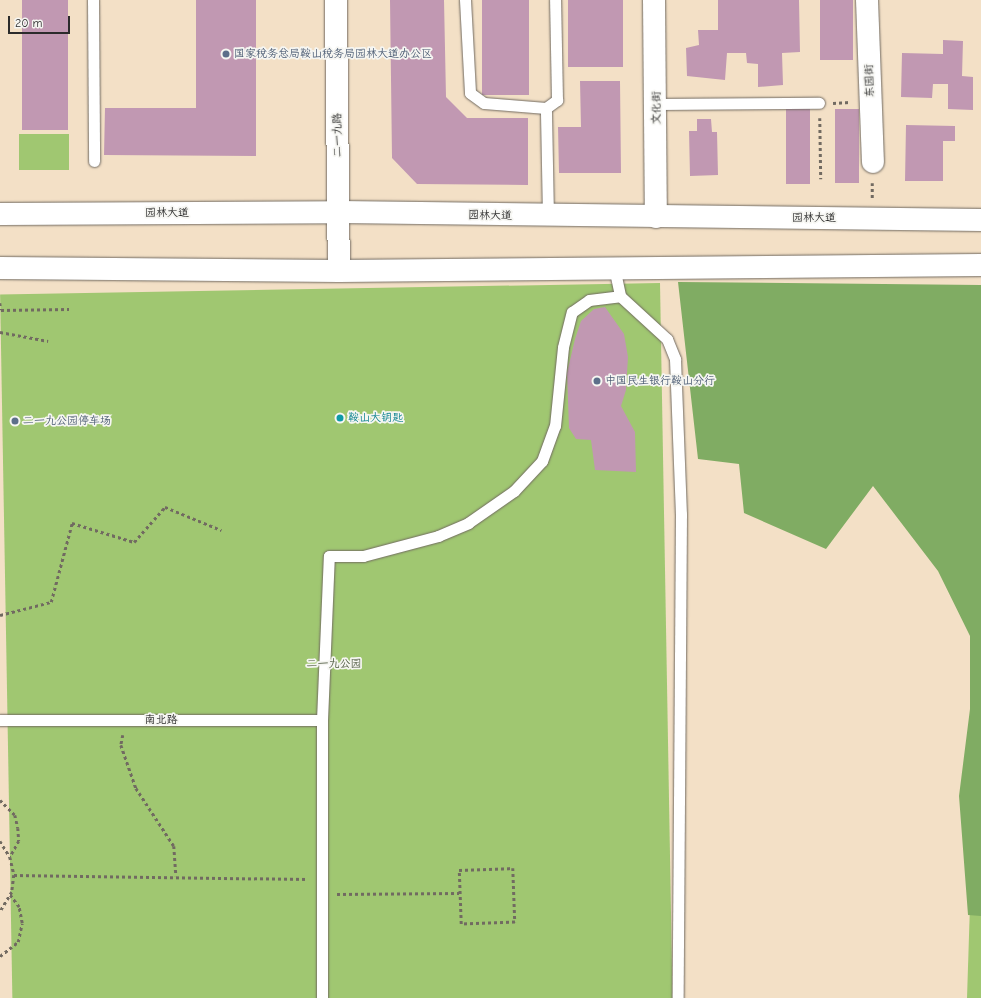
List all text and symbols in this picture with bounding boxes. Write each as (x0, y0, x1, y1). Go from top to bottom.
scale bar (10, 8, 72, 34)
text: 20 m (15, 16, 43, 30)
place label: 国家税务总局鞍山税务局园林大道办公区 (234, 47, 432, 61)
marker: 国家税务总局鞍山税务局园林大道办公区 (221, 49, 231, 59)
street label: 东园街 (863, 64, 877, 98)
street label: 文化街 (650, 92, 664, 124)
street label: 二一九路 (331, 113, 345, 157)
street label: 园林大道 (145, 206, 189, 220)
street label: 园林大道 (468, 209, 512, 223)
street label: 园林大道 (792, 211, 836, 225)
place label: 中国民生银行鞍山分行 (605, 374, 715, 388)
marker: 中国民生银行鞍山分行 (592, 376, 602, 386)
place label: 鞍山大钥匙 (348, 411, 403, 425)
marker: 鞍山大钥匙 (335, 413, 345, 423)
place label: 二一九公园停车场 (23, 414, 111, 428)
marker: 二一九公园停车场 (10, 416, 20, 426)
park label: 二一九公园 (307, 657, 361, 671)
street label: 南北路 (145, 713, 177, 727)

